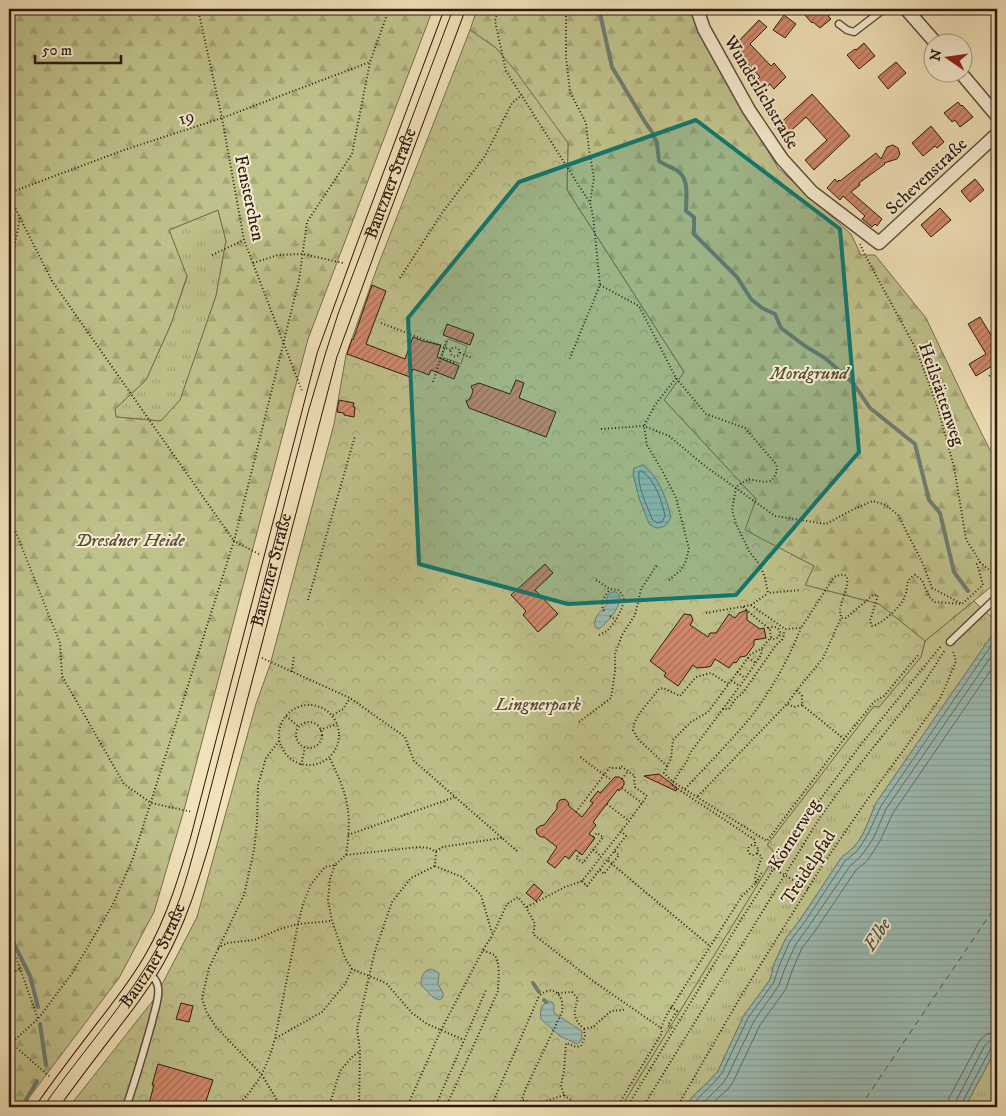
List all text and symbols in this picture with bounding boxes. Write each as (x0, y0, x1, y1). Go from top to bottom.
street label: Wunderlichstraße (718, 31, 804, 153)
scale bar (35, 32, 121, 64)
north arrow (924, 32, 974, 82)
text: 50 m (42, 41, 72, 60)
text: N (926, 47, 946, 63)
street label: 19 (176, 105, 197, 131)
street label: Bautzner Straße (360, 125, 422, 242)
street label: Schevenstraße (881, 133, 972, 220)
street label: Fensterchen (229, 153, 269, 244)
street label: Heilstättenweg (913, 340, 969, 449)
park label: Mordgrund (768, 363, 850, 385)
street label: Bautzner Straße (246, 511, 297, 629)
park label: Dresdner Heide (75, 530, 185, 552)
park label: Lingnerpark (494, 694, 581, 716)
street label: Körnerweg (765, 795, 825, 874)
street label: Treidelpfad (777, 826, 841, 909)
street label: Bautzner Straße (115, 901, 191, 1013)
water label: Elbe (858, 914, 896, 956)

